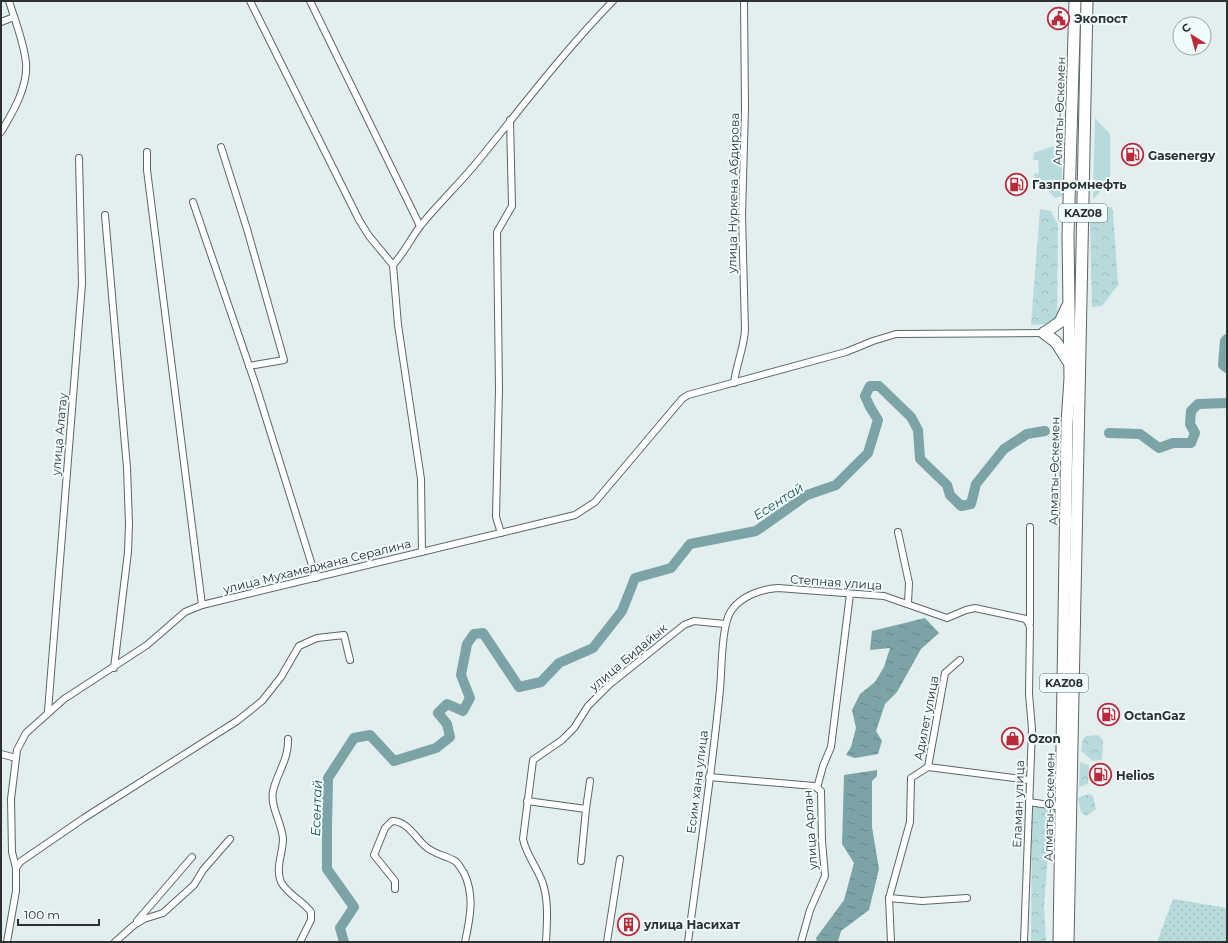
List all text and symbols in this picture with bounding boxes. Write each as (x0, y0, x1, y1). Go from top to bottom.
public building icon: Экопост (1046, 5, 1072, 31)
place label: Экопост (1074, 11, 1128, 26)
north arrow (1172, 16, 1212, 56)
text: С (1179, 20, 1193, 36)
street label: Алматы-Өскемен (1050, 56, 1068, 166)
street label: улица Нуркена Абдирова (724, 113, 742, 274)
fuel station icon: Gasenergy (1119, 142, 1145, 168)
place label: Gasenergy (1148, 148, 1216, 163)
fuel station icon: Газпромнефть (1003, 171, 1029, 197)
place label: Газпромнефть (1032, 177, 1127, 192)
road number: KAZ08 (1059, 204, 1107, 222)
street label: улица Алатау (48, 391, 70, 477)
street label: Алматы-Өскемен (1046, 416, 1062, 526)
water label: Есентай (750, 479, 806, 523)
street label: улица Мухамеджана Сералина (220, 535, 413, 597)
street label: Степная улица (789, 571, 883, 593)
street label: улица Бидайык (585, 620, 670, 695)
street label: Адилет улица (910, 674, 942, 762)
road number: KAZ08 (1040, 674, 1088, 692)
fuel station icon: OctanGaz (1095, 702, 1121, 728)
place label: OctanGaz (1124, 708, 1186, 723)
shop icon: Ozon (999, 725, 1025, 751)
street label: Есим хана улица (683, 729, 711, 835)
place label: Ozon (1028, 731, 1061, 746)
street label: Алматы-Өскемен (1041, 752, 1057, 862)
street label: Еламан улица (1009, 760, 1027, 848)
fuel station icon: Helios (1088, 762, 1114, 788)
place label: Helios (1116, 768, 1155, 783)
water label: Есентай (307, 779, 325, 836)
street label: улица Арлан (800, 789, 820, 872)
scale bar (18, 901, 99, 927)
text: 100 m (24, 907, 60, 922)
building icon: улица Насихат (616, 911, 642, 937)
place label: улица Насихат (643, 917, 740, 932)

